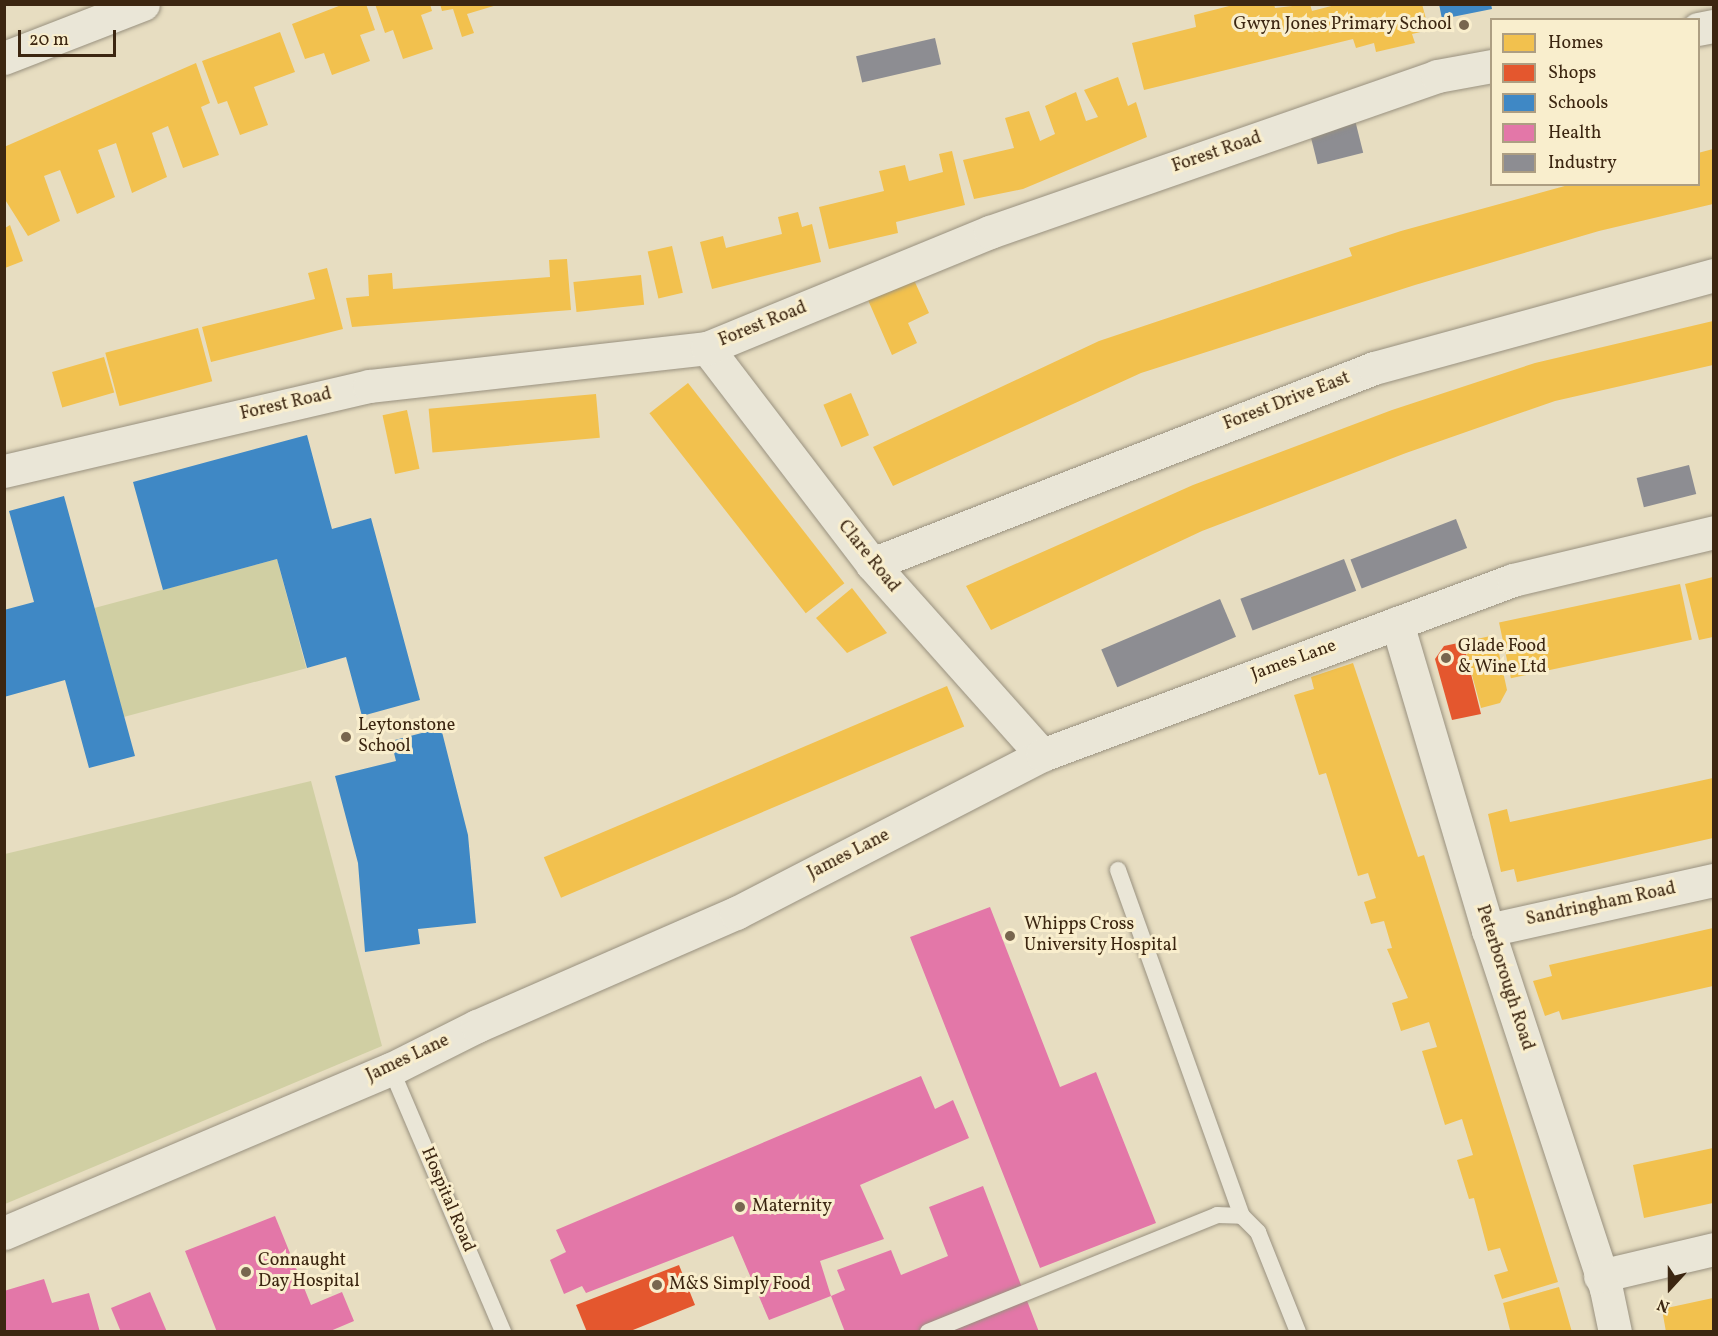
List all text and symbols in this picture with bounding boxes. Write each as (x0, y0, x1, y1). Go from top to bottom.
place label: Gwyn Jones Primary School (1233, 14, 1452, 36)
scale bar (21, 18, 118, 56)
marker: Gwyn Jones Primary School (1457, 18, 1471, 32)
legend (1490, 18, 1700, 186)
text: 20 m (29, 28, 69, 53)
text: Homes (1548, 31, 1603, 56)
text: Shops (1548, 61, 1596, 86)
text: Schools (1548, 91, 1608, 116)
text: Health (1548, 121, 1601, 146)
street label: Forest Road (1169, 128, 1265, 178)
text: Industry (1548, 151, 1617, 176)
street label: Forest Road (716, 298, 810, 352)
street label: Forest Drive East (1221, 368, 1353, 436)
street label: Forest Road (238, 384, 334, 426)
street label: Clare Road (832, 517, 904, 597)
street label: James Lane (1249, 636, 1339, 686)
place label: Glade Food & Wine Ltd (1458, 637, 1547, 680)
marker: Glade Food & Wine Ltd (1439, 651, 1453, 665)
place label: Leytonstone School (358, 716, 455, 758)
marker: Leytonstone School (339, 730, 353, 744)
street label: James Lane (804, 825, 894, 885)
street label: Sandringham Road (1524, 879, 1678, 931)
street label: Peterborough Road (1470, 903, 1538, 1053)
place label: Whipps Cross University Hospital (1024, 915, 1178, 958)
marker: Whipps Cross University Hospital (1001, 927, 1019, 945)
street label: James Lane (363, 1030, 453, 1088)
street label: Hospital Road (415, 1144, 479, 1256)
place label: Maternity (752, 1196, 832, 1218)
marker: Maternity (733, 1200, 747, 1214)
place label: Connaught Day Hospital (258, 1251, 360, 1294)
north arrow (1640, 1258, 1700, 1318)
marker: Connaught Day Hospital (239, 1265, 253, 1279)
place label: M&S Simply Food (669, 1274, 811, 1296)
marker: M&S Simply Food (650, 1278, 664, 1292)
text: N (1654, 1292, 1673, 1317)

